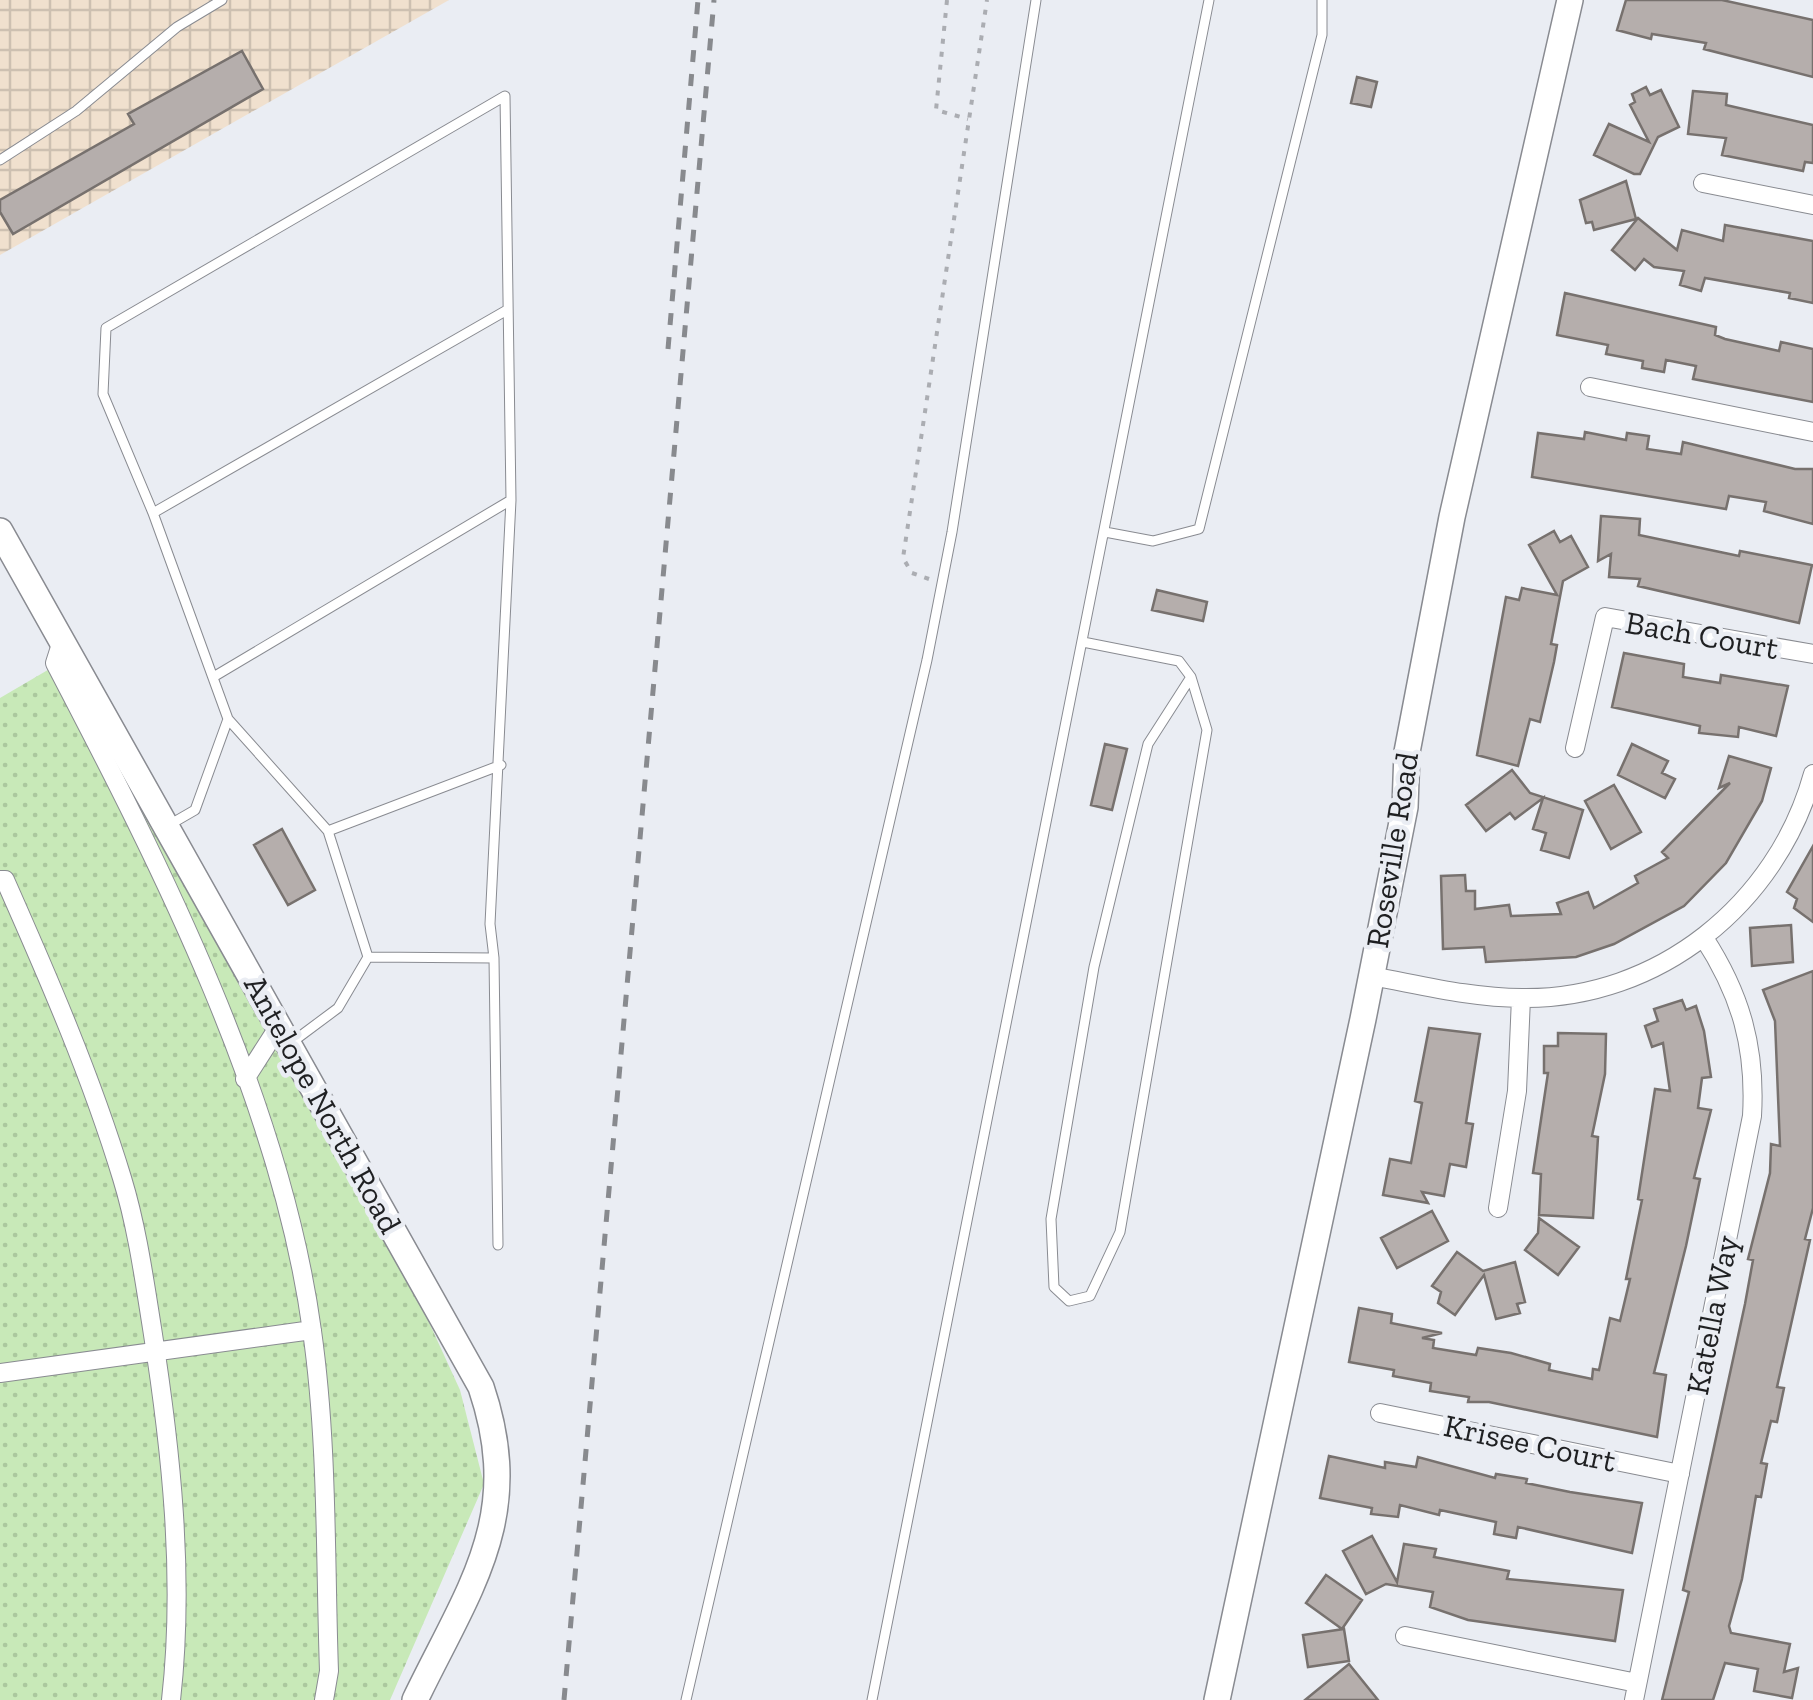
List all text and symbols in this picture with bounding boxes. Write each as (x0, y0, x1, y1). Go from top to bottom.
street label: Bach Court (1622, 603, 1782, 667)
street label: Roseville Road (1358, 749, 1426, 951)
street label: Antelope North Road (236, 968, 410, 1240)
street label: Katella Way (1678, 1232, 1746, 1398)
street label: Krisee Court (1441, 1406, 1619, 1480)

